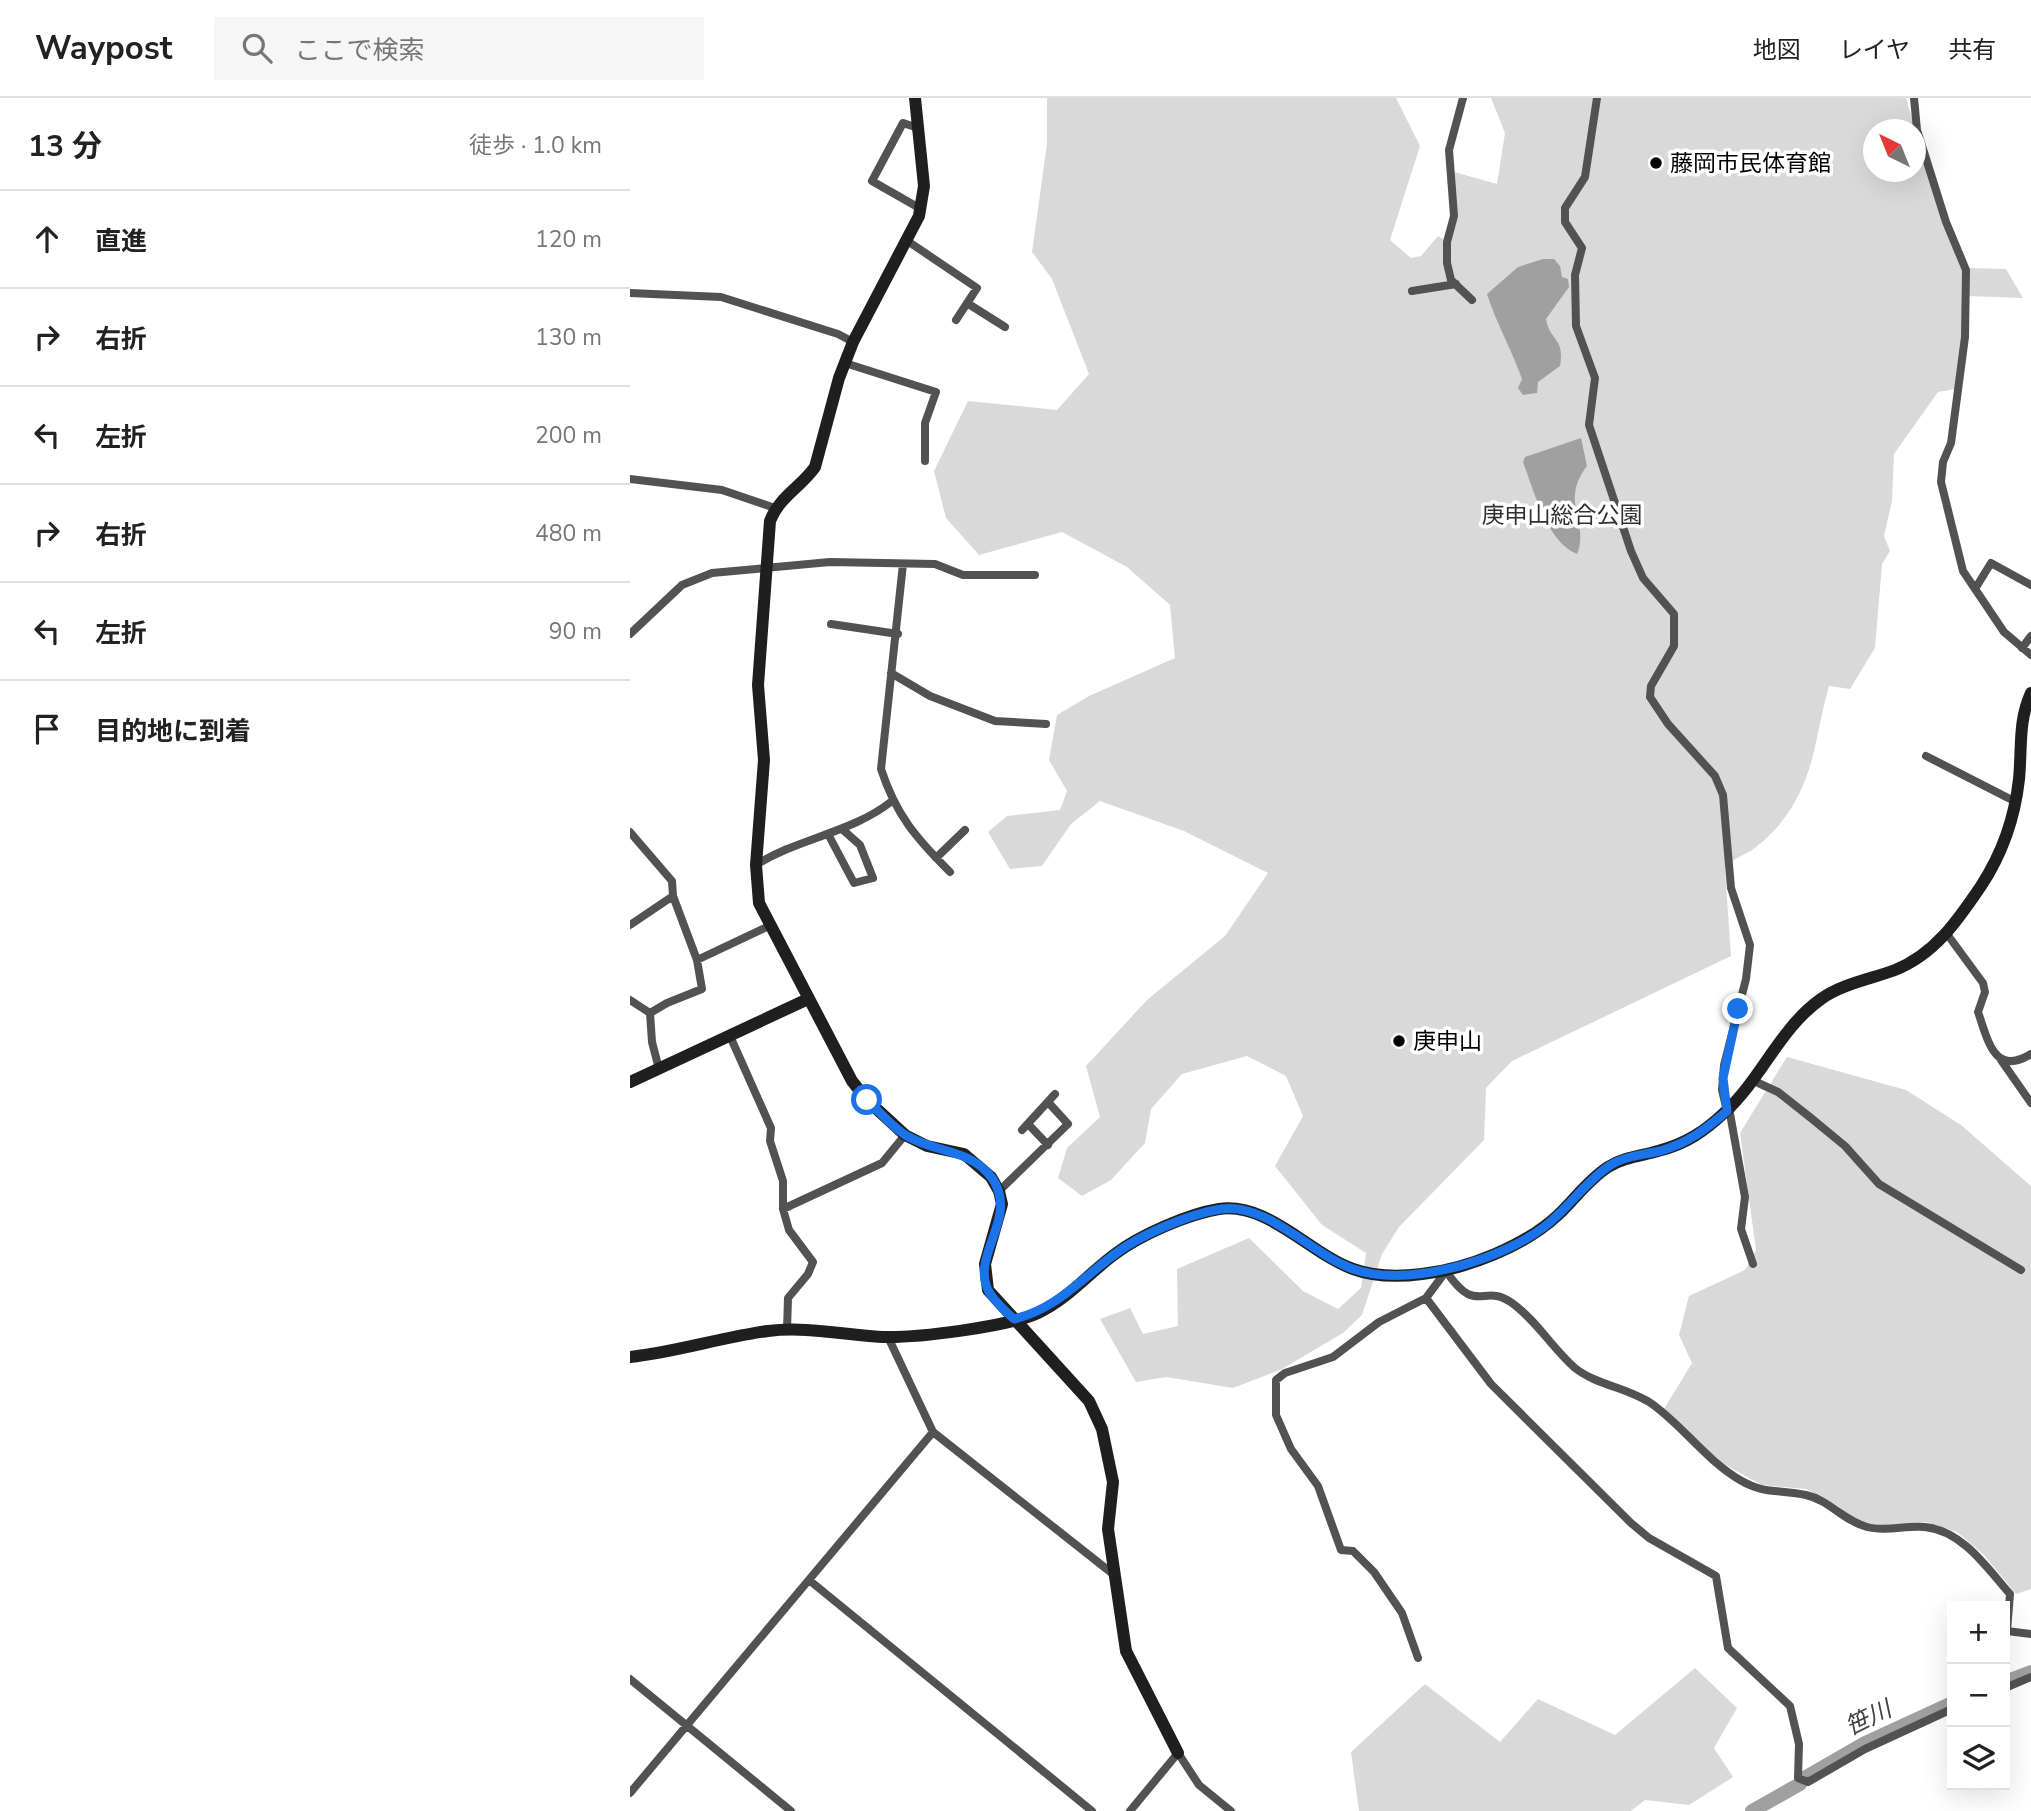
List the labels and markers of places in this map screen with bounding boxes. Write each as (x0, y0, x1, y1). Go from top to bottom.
place label: 藤岡市民体育館 (1670, 148, 1831, 179)
marker: 藤岡市民体育館 (1648, 155, 1664, 171)
place label: 庚申山 (1413, 1026, 1482, 1057)
marker: 庚申山 (1391, 1033, 1407, 1049)

